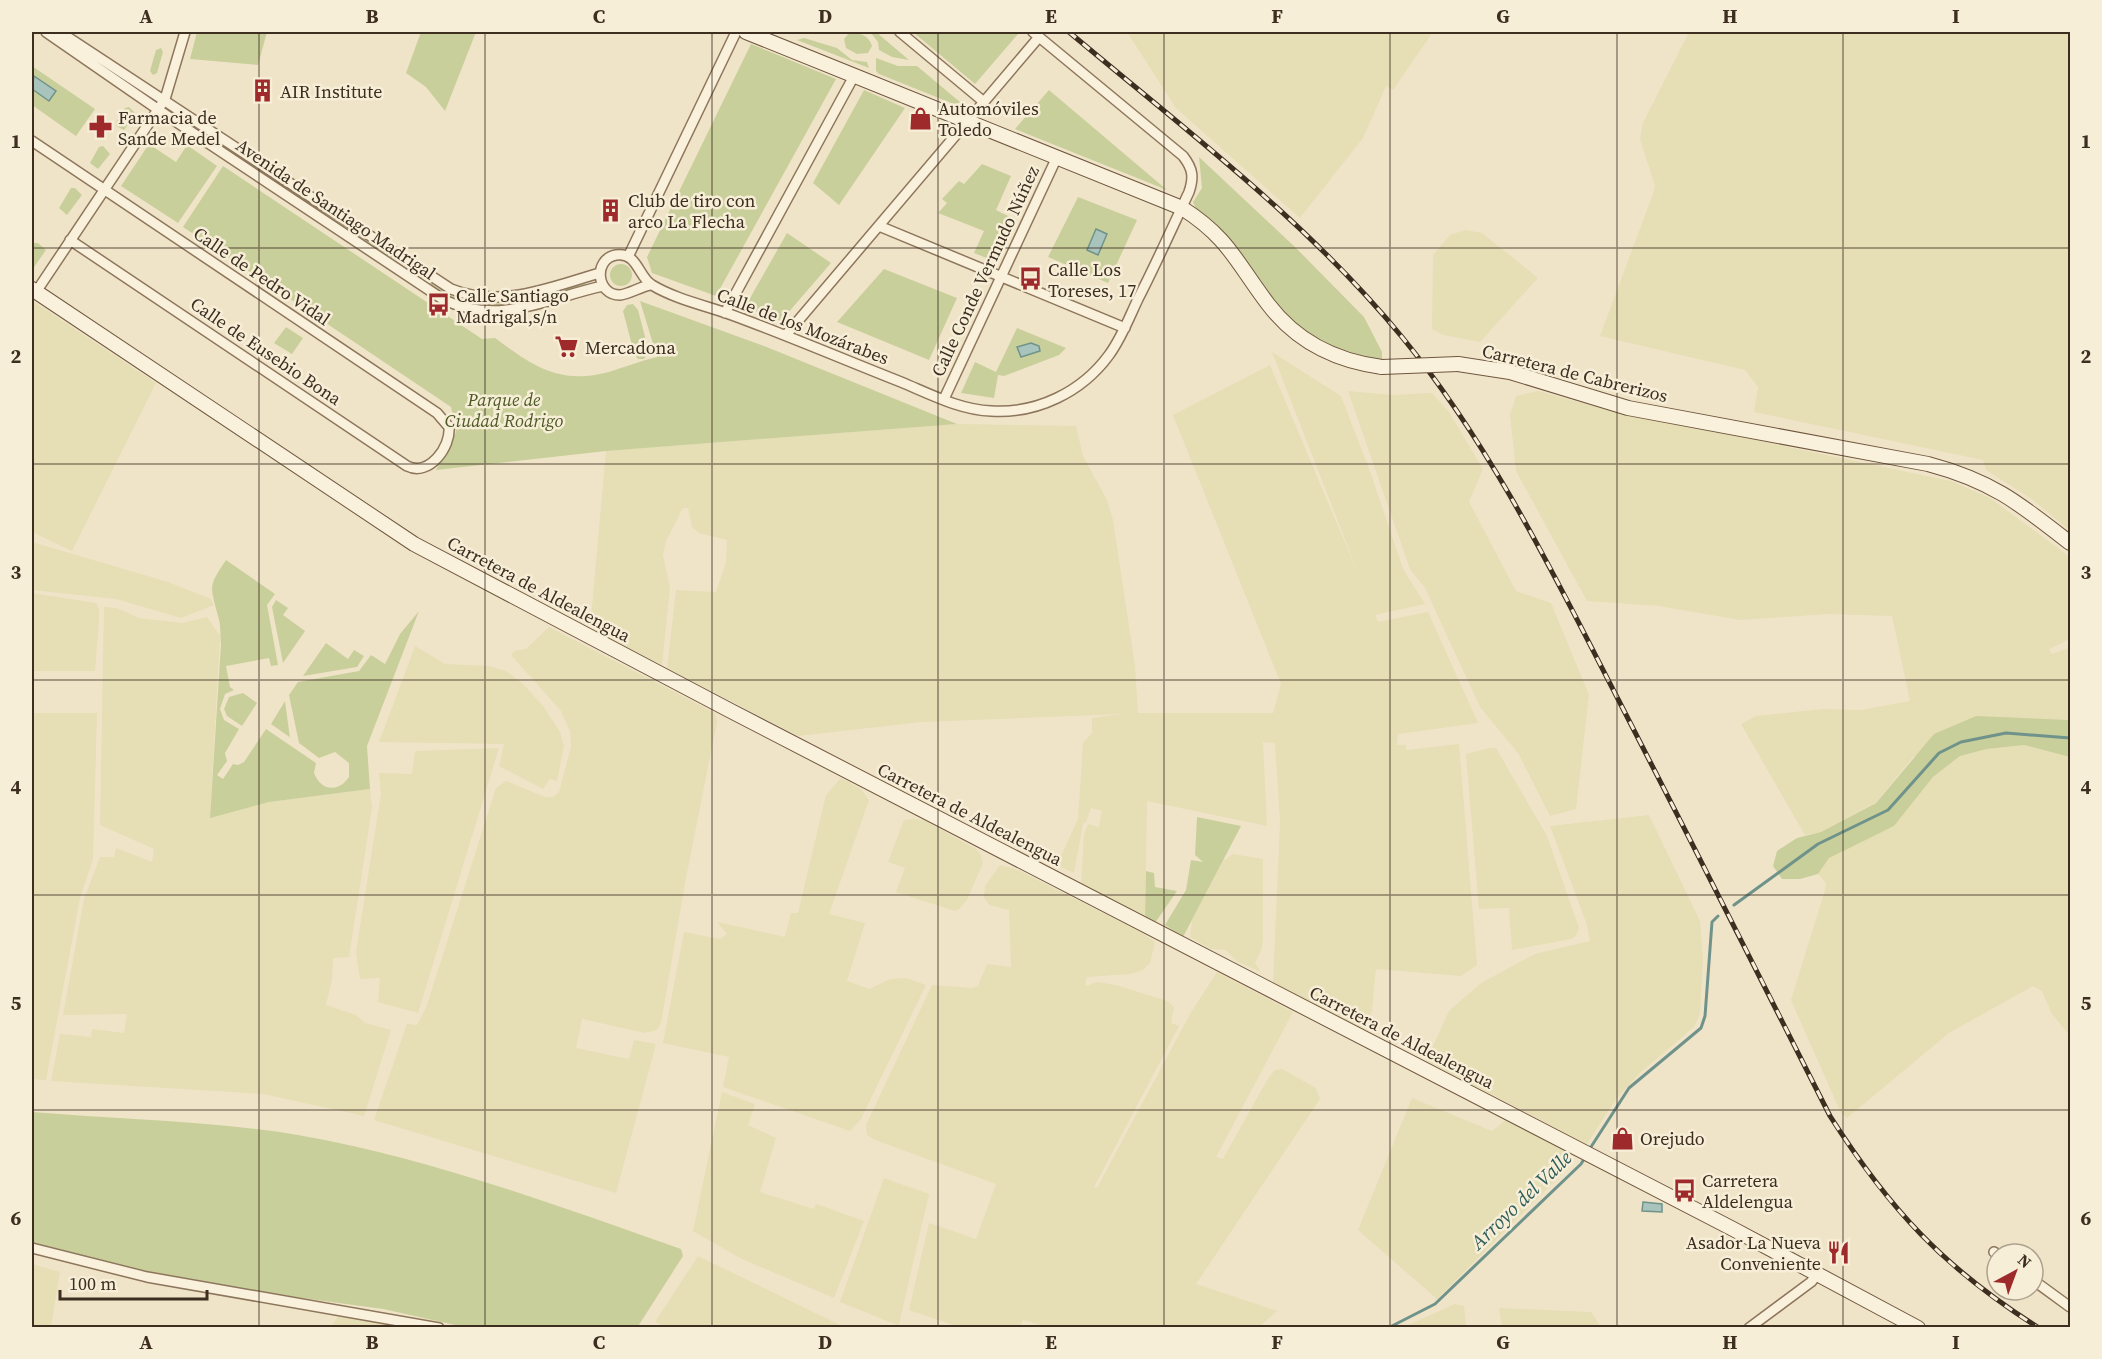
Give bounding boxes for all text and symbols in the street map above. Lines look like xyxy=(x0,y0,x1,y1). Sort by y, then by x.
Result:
text: A xyxy=(139,2,153,30)
text: B xyxy=(365,2,379,30)
text: C xyxy=(593,2,605,30)
text: D xyxy=(818,2,832,30)
text: E xyxy=(1045,2,1057,30)
text: F xyxy=(1271,2,1283,30)
text: G xyxy=(1496,2,1510,30)
text: H xyxy=(1722,2,1738,30)
text: I xyxy=(1952,2,1960,30)
building icon: AIR Institute xyxy=(249,78,275,104)
place label: AIR Institute xyxy=(280,79,382,104)
place label: Automóviles Toledo xyxy=(938,96,1039,142)
place label: Farmacia de Sande Medel xyxy=(118,105,220,151)
shop icon: Automóviles Toledo xyxy=(907,105,933,131)
pharmacy icon: Farmacia de Sande Medel xyxy=(87,114,113,140)
text: 1 xyxy=(11,127,21,155)
text: 1 xyxy=(2081,127,2091,155)
street label: Avenida de Santiago Madrigal xyxy=(231,133,441,285)
street label: Calle Conde Vermudo Núñez xyxy=(925,162,1045,380)
place label: Club de tiro con arco La Flecha xyxy=(628,188,756,234)
building icon: Club de tiro con arco La Flecha xyxy=(597,197,623,223)
street label: Calle de Pedro Vidal xyxy=(189,221,335,331)
place label: Calle Los Toreses, 17 xyxy=(1048,257,1136,303)
bus stop icon: Calle Los Toreses, 17 xyxy=(1017,266,1043,292)
street label: Calle de los Mozárabes xyxy=(713,282,893,370)
place label: Calle Santiago Madrigal,s/n xyxy=(456,283,569,329)
street label: Calle de Eusebio Bona xyxy=(186,291,347,411)
bus stop icon: Calle Santiago Madrigal,s/n xyxy=(425,292,451,318)
supermarket icon: Mercadona xyxy=(554,334,580,360)
place label: Mercadona xyxy=(585,335,676,360)
street label: Carretera de Cabrerizos xyxy=(1480,338,1671,408)
text: 2 xyxy=(11,342,22,370)
text: 2 xyxy=(2081,342,2092,370)
park label: Parque de Ciudad Rodrigo xyxy=(445,387,563,433)
street label: Carretera de Aldealengua xyxy=(443,530,636,648)
text: 3 xyxy=(11,558,22,586)
text: 3 xyxy=(2081,558,2092,586)
street label: Carretera de Aldealengua xyxy=(873,757,1067,872)
text: 4 xyxy=(11,773,22,801)
text: 4 xyxy=(2081,773,2092,801)
street label: Carretera de Aldealengua xyxy=(1305,980,1499,1095)
text: 5 xyxy=(11,989,22,1017)
text: 5 xyxy=(2081,989,2092,1017)
shop icon: Orejudo xyxy=(1609,1125,1635,1151)
place label: Orejudo xyxy=(1640,1126,1705,1151)
water label: Arroyo del Valle xyxy=(1463,1144,1578,1256)
place label: Carretera Aldelengua xyxy=(1702,1168,1794,1214)
bus stop icon: Carretera Aldelengua xyxy=(1671,1177,1697,1203)
text: 6 xyxy=(11,1204,22,1232)
text: 6 xyxy=(2081,1204,2092,1232)
place label: Asador La Nueva Conveniente xyxy=(1686,1230,1822,1276)
restaurant icon: Asador La Nueva Conveniente xyxy=(1826,1239,1852,1265)
north arrow xyxy=(1985,1242,2045,1302)
text: N xyxy=(2013,1249,2037,1273)
scale bar xyxy=(60,1263,207,1301)
text: 100 m xyxy=(69,1271,116,1296)
text: A xyxy=(139,1328,153,1356)
text: B xyxy=(365,1328,379,1356)
text: C xyxy=(593,1328,605,1356)
text: D xyxy=(818,1328,832,1356)
text: E xyxy=(1045,1328,1057,1356)
text: F xyxy=(1271,1328,1283,1356)
text: G xyxy=(1496,1328,1510,1356)
text: H xyxy=(1722,1328,1738,1356)
text: I xyxy=(1952,1328,1960,1356)

